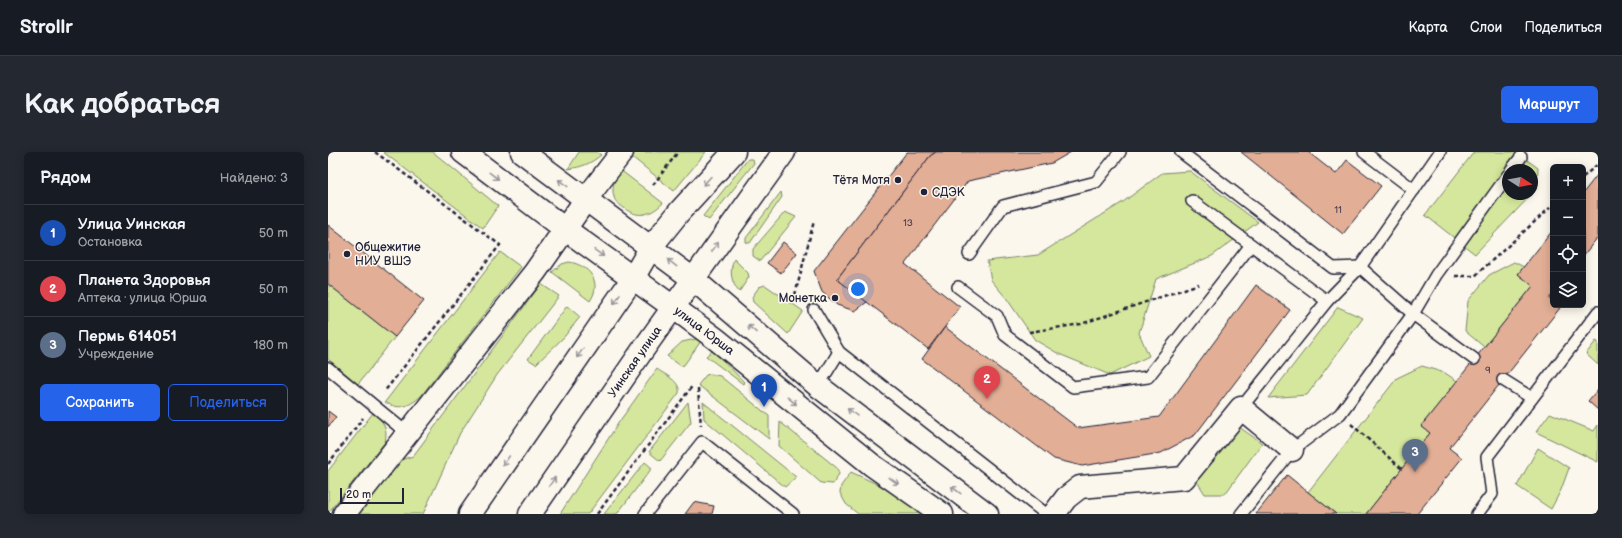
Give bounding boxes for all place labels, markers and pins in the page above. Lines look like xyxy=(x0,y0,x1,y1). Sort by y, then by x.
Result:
place label: Тётя Мотя xyxy=(833,173,890,188)
marker: Тётя Мотя xyxy=(893,175,903,185)
place label: СДЭК xyxy=(932,185,965,200)
marker: СДЭК xyxy=(919,187,929,197)
place label: Общежитие НИУ ВШЭ xyxy=(355,240,421,269)
marker: Общежитие НИУ ВШЭ xyxy=(342,249,352,259)
place label: Монетка xyxy=(778,291,827,306)
marker: Монетка xyxy=(830,293,840,303)
pin: 2 xyxy=(974,366,1000,399)
pin: 1 xyxy=(751,374,777,407)
pin: 3 xyxy=(1402,439,1428,472)

